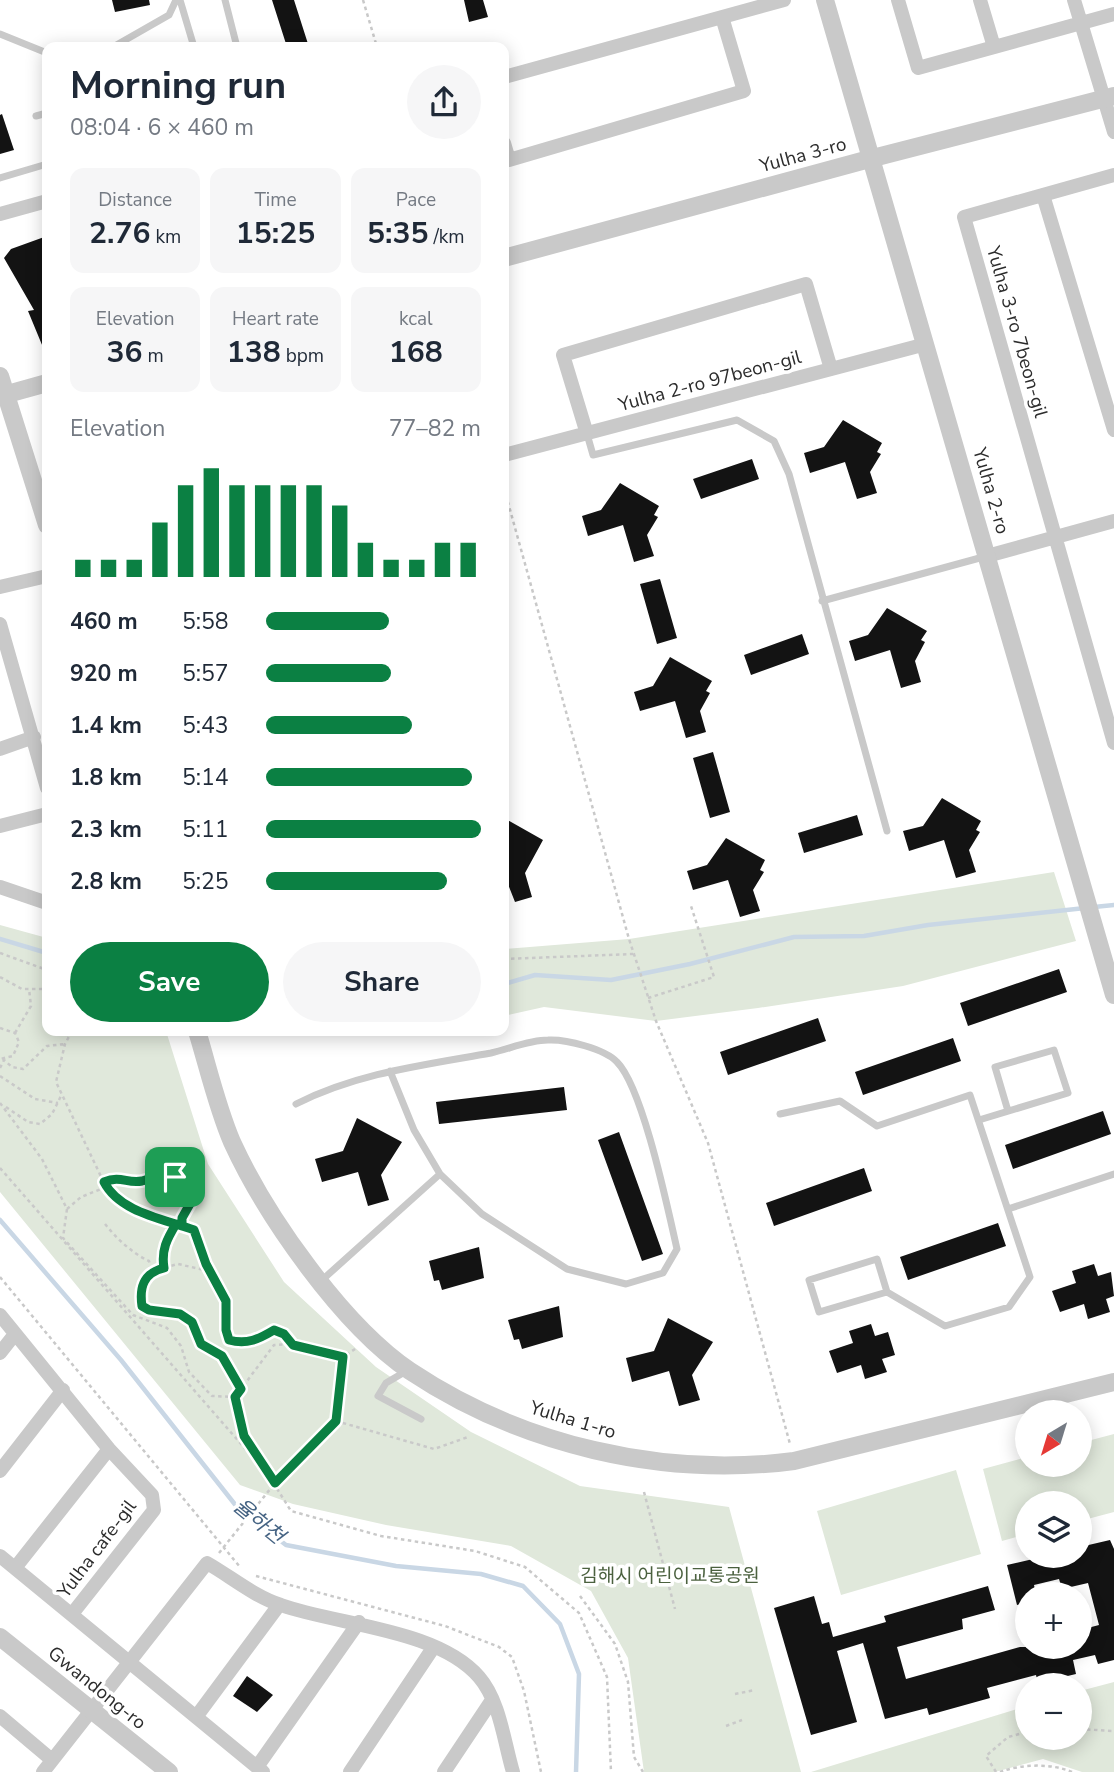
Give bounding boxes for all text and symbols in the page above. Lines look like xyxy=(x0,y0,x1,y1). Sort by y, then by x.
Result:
text: Morning run xyxy=(70,60,286,111)
button: share xyxy=(407,65,481,139)
text: 08:04 · 6 × 460 m xyxy=(70,112,254,143)
street label: Yulha 3-ro xyxy=(756,131,849,179)
text: Distance xyxy=(98,187,172,213)
text: Time xyxy=(254,187,297,213)
text: Pace xyxy=(396,187,436,213)
text: 2.76 xyxy=(89,213,151,254)
text: 15:25 xyxy=(236,213,315,254)
text: 5:35 xyxy=(367,213,429,254)
text: km xyxy=(151,224,181,250)
text: /km xyxy=(429,224,465,250)
street label: Yulha 3-ro 7beon-gil xyxy=(980,242,1054,421)
text: Elevation xyxy=(96,306,175,332)
text: Heart rate xyxy=(232,306,319,332)
text: kcal xyxy=(399,306,433,332)
text: 36 xyxy=(107,332,143,373)
text: 138 xyxy=(227,332,281,373)
text: 168 xyxy=(389,332,443,373)
text: m xyxy=(143,343,164,369)
text: bpm xyxy=(281,343,324,369)
street label: Yulha 2-ro 97beon-gil xyxy=(615,344,805,418)
text: Elevation xyxy=(70,413,165,444)
text: 77–82 m xyxy=(389,413,481,444)
street label: Yulha 2-ro xyxy=(966,444,1016,537)
text: 460 m xyxy=(70,606,138,637)
text: 5:58 xyxy=(182,606,229,637)
text: 920 m xyxy=(70,658,138,689)
text: 5:57 xyxy=(182,658,229,689)
text: 1.4 km xyxy=(70,710,142,741)
text: 5:43 xyxy=(182,710,229,741)
text: 1.8 km xyxy=(70,762,142,793)
text: 5:14 xyxy=(182,762,229,793)
text: 2.3 km xyxy=(70,814,142,845)
text: 5:11 xyxy=(182,814,229,845)
text: 2.8 km xyxy=(70,866,142,897)
text: 5:25 xyxy=(182,866,229,897)
button: Save xyxy=(70,942,269,1022)
button: Share xyxy=(283,942,481,1022)
pin xyxy=(145,1147,205,1207)
icon: arrive xyxy=(156,1158,194,1196)
street label: Yulha 1-ro xyxy=(526,1394,619,1445)
north arrow xyxy=(1015,1400,1092,1477)
map controls xyxy=(1015,1400,1092,1750)
button: layers xyxy=(1015,1491,1092,1568)
water label: 율하천 xyxy=(228,1492,292,1552)
street label: Yulha cafe-gil xyxy=(51,1494,143,1604)
park label: 김해시 어린이교통공원 xyxy=(580,1563,760,1589)
button: + xyxy=(1015,1582,1092,1659)
street label: Gwandong-ro xyxy=(42,1640,152,1736)
button: − xyxy=(1015,1673,1092,1750)

